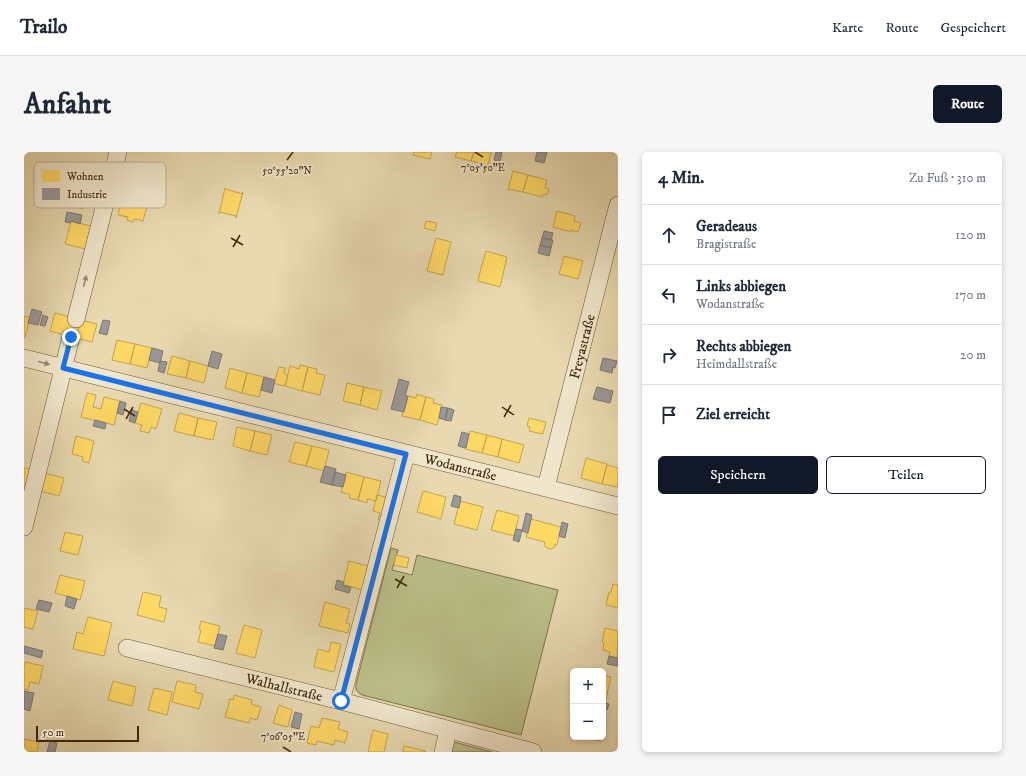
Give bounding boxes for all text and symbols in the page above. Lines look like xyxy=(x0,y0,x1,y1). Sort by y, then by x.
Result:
text: Trailo xyxy=(20,16,67,39)
text: Karte xyxy=(832,19,863,37)
text: Route xyxy=(885,19,918,37)
text: Gespeichert xyxy=(940,19,1006,37)
button: Route xyxy=(933,85,1002,123)
text: Anfahrt xyxy=(24,87,111,122)
legend xyxy=(34,162,166,208)
text: 7°05'50"E xyxy=(461,162,505,174)
text: 50°55'20"N xyxy=(262,165,312,177)
text: 4 Min. xyxy=(658,167,704,189)
text: Wohnen xyxy=(66,170,104,184)
text: Zu Fuß · 310 m xyxy=(909,170,986,186)
text: Industrie xyxy=(67,188,107,202)
text: Geradeaus xyxy=(696,217,757,236)
icon: ahead xyxy=(658,224,680,246)
text: 120 m xyxy=(955,227,986,243)
text: Bragistraße xyxy=(696,236,756,252)
one-way arrow xyxy=(83,275,89,287)
text: Links abbiegen xyxy=(696,277,786,296)
icon: left xyxy=(658,284,680,306)
text: 170 m xyxy=(955,287,986,303)
text: Wodanstraße xyxy=(696,296,765,312)
street label: Freyastraße xyxy=(566,312,600,381)
route end xyxy=(62,328,80,346)
text: Rechts abbiegen xyxy=(696,337,791,356)
icon: right xyxy=(658,344,680,366)
text: 20 m xyxy=(960,347,986,363)
text: Heimdallstraße xyxy=(696,356,777,372)
one-way arrow xyxy=(37,361,50,367)
icon: arrive xyxy=(658,404,680,426)
text: Ziel erreicht xyxy=(696,405,770,424)
street label: Wodanstraße xyxy=(421,450,499,485)
button: Speichern xyxy=(658,456,818,494)
button: Teilen xyxy=(826,456,986,494)
map controls xyxy=(570,668,606,740)
button: + xyxy=(570,668,606,704)
street label: Walhallstraße xyxy=(243,670,324,706)
route start xyxy=(332,692,350,710)
button: − xyxy=(570,704,606,740)
scale bar xyxy=(36,724,139,743)
text: 50 m xyxy=(42,726,64,740)
text: 7°06'05"E xyxy=(261,731,305,743)

